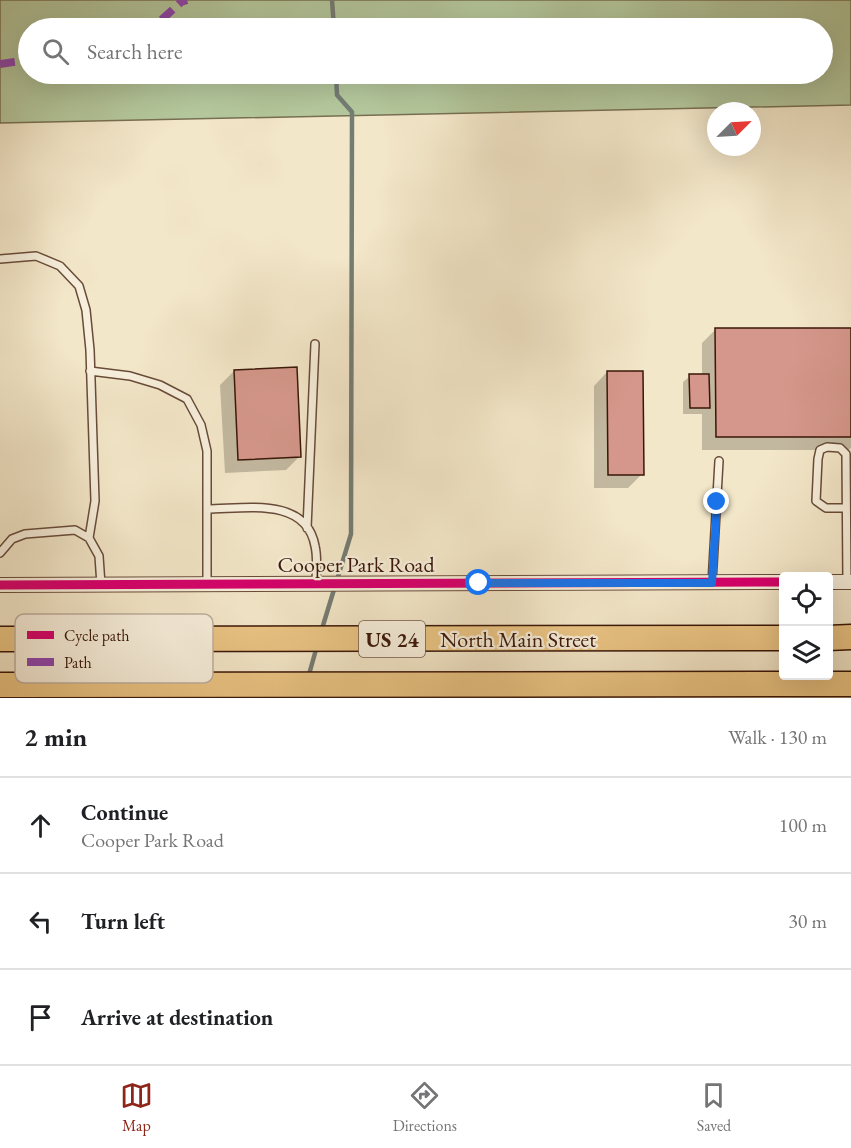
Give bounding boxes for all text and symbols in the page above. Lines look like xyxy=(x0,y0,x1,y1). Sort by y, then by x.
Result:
search box xyxy=(18,18,833,84)
icon: search xyxy=(39,35,72,68)
text: Search here xyxy=(87,37,182,66)
north arrow xyxy=(707,102,761,156)
route end xyxy=(703,488,729,514)
street label: Cooper Park Road xyxy=(277,550,435,579)
route start xyxy=(465,569,491,595)
map controls xyxy=(779,572,833,680)
button: locate xyxy=(779,572,833,626)
legend xyxy=(15,614,213,683)
road number: US 24 xyxy=(359,621,425,657)
text: Cycle path xyxy=(64,625,129,646)
street label: North Main Street xyxy=(440,625,596,654)
button: layers xyxy=(779,626,833,680)
text: Path xyxy=(64,652,92,673)
text: 2 min xyxy=(24,720,87,754)
text: Walk · 130 m xyxy=(728,724,827,750)
text: Continue xyxy=(81,798,168,827)
icon: ahead xyxy=(24,809,57,842)
text: 100 m xyxy=(779,812,827,838)
text: Cooper Park Road xyxy=(81,827,224,853)
icon: left xyxy=(24,905,57,938)
text: Turn left xyxy=(81,907,165,936)
text: 30 m xyxy=(788,908,827,934)
icon: arrive xyxy=(24,1001,57,1034)
text: Arrive at destination xyxy=(81,1003,273,1032)
tab: Map xyxy=(120,1079,153,1136)
tab: Directions xyxy=(393,1079,457,1136)
tab: Saved xyxy=(697,1079,731,1136)

